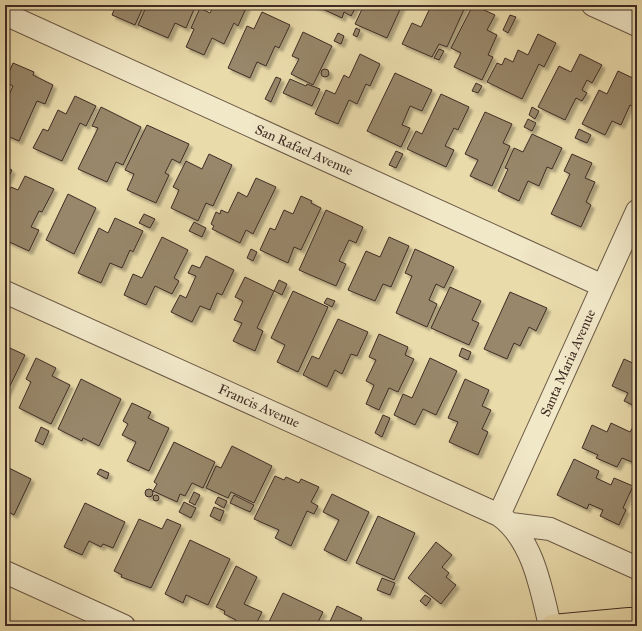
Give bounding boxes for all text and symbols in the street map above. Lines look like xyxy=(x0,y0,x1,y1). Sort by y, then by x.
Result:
street label: San Rafael Avenue xyxy=(252,121,356,179)
street label: Santa Maria Avenue xyxy=(537,307,599,419)
street label: Francis Avenue xyxy=(216,380,303,432)

